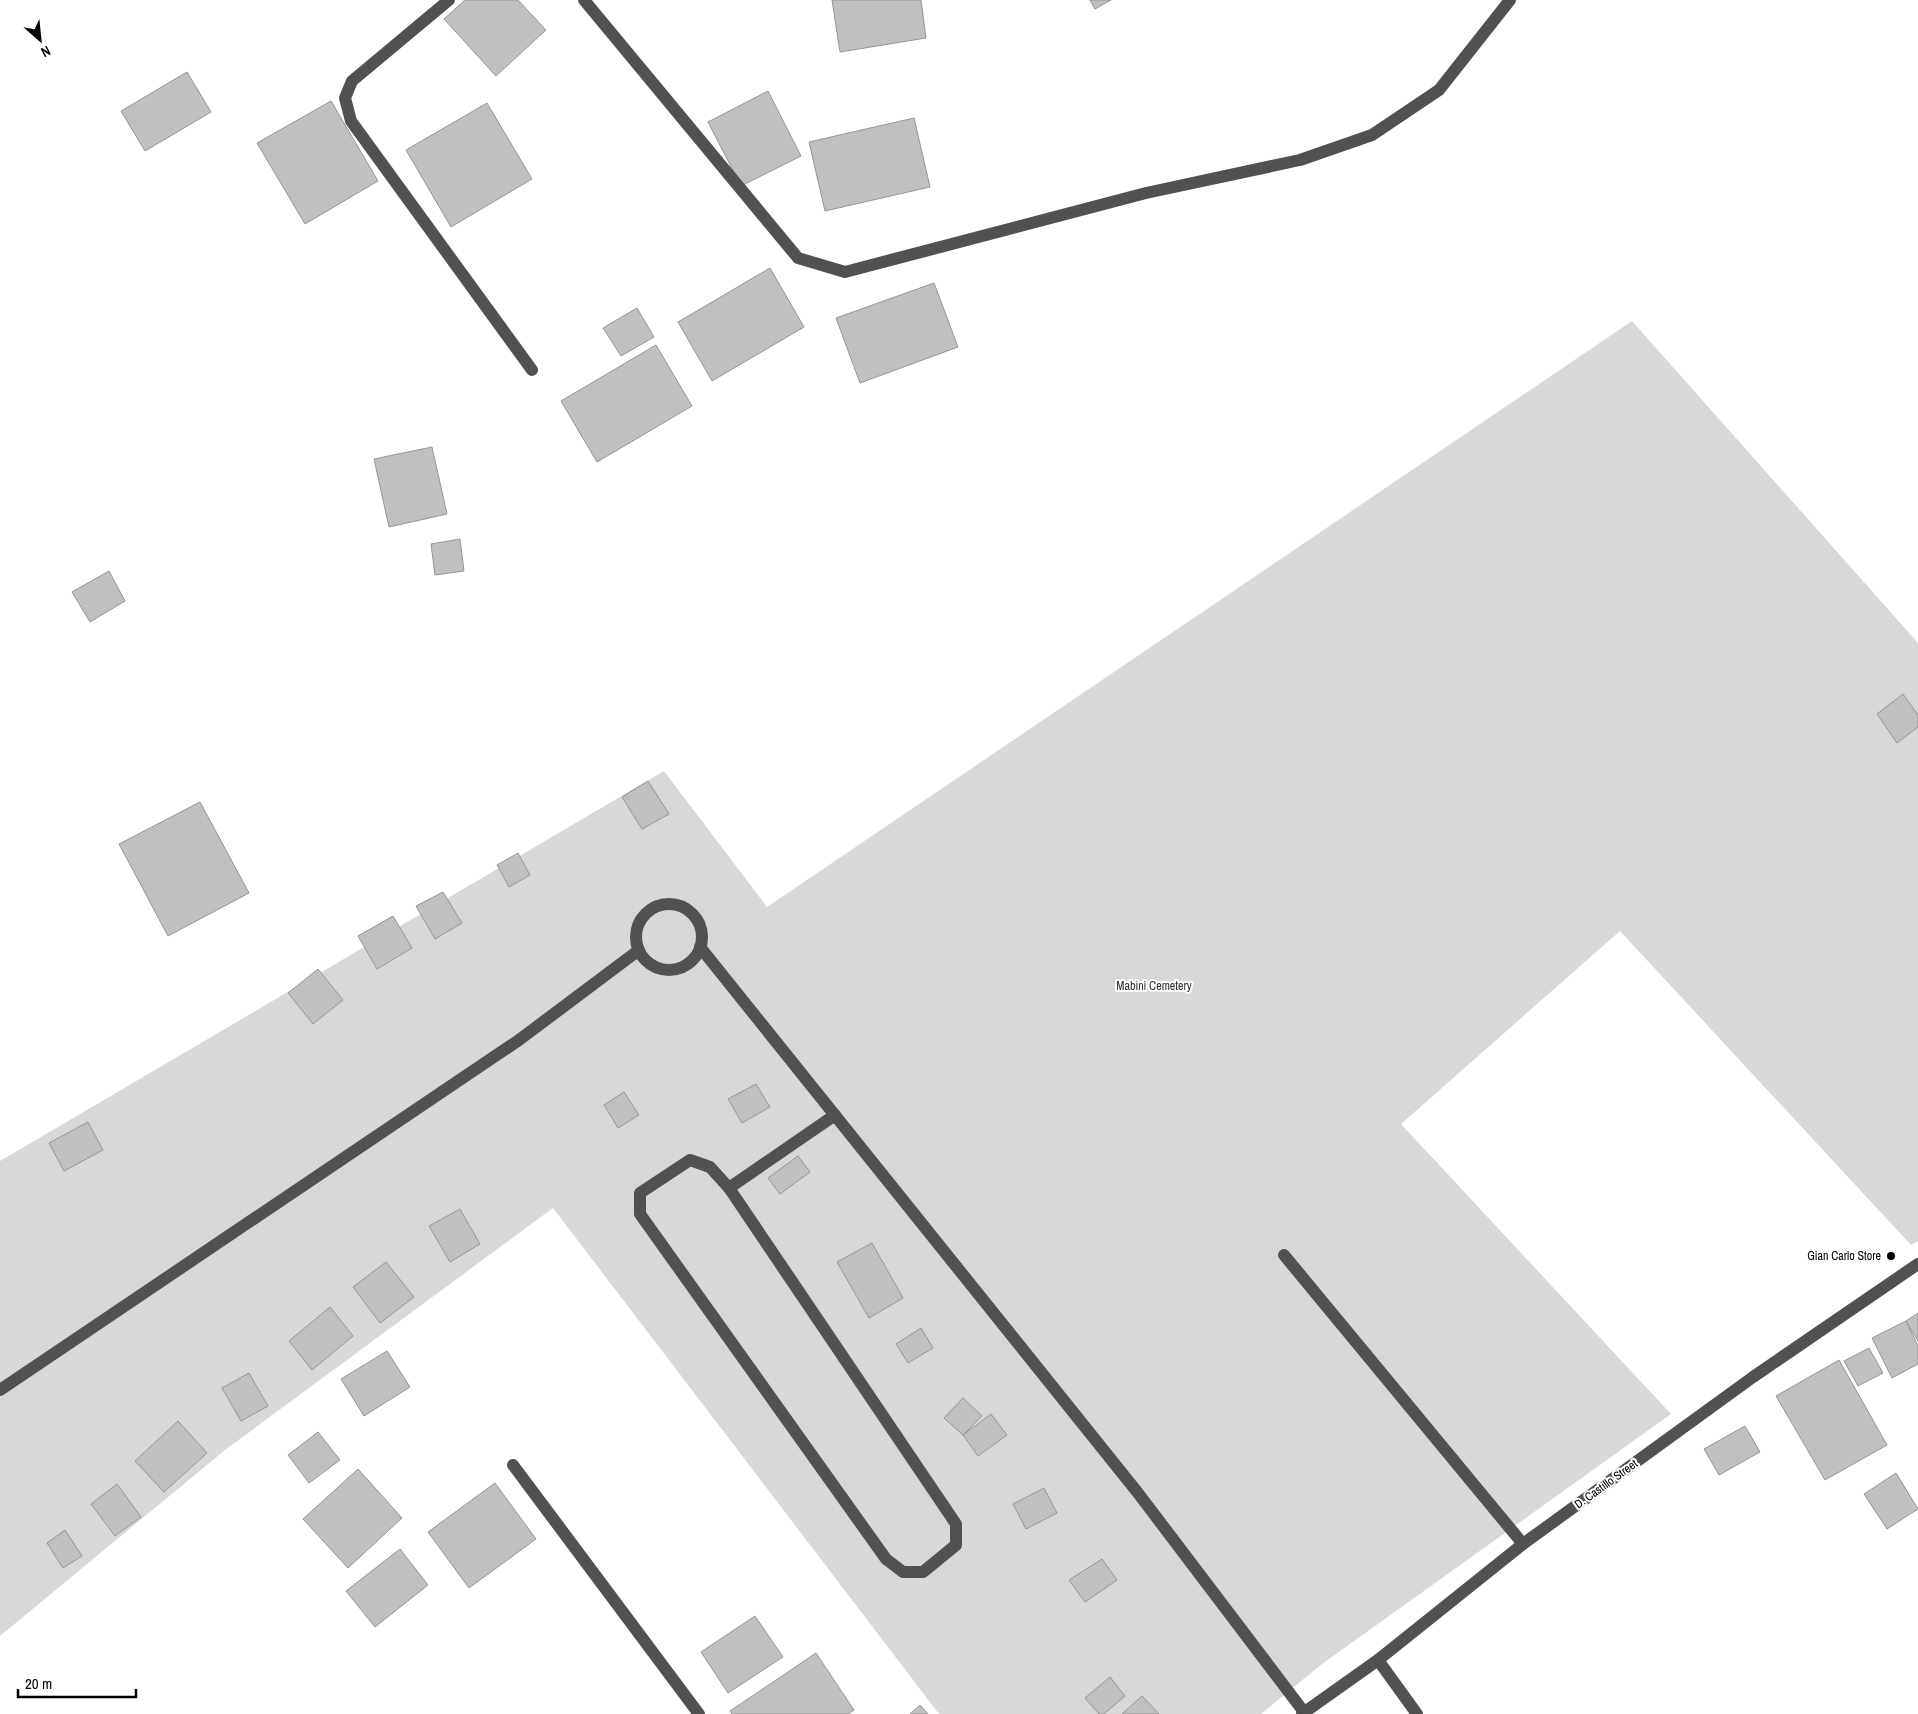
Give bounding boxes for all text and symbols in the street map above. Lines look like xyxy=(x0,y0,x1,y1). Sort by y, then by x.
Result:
north arrow xyxy=(15,15,65,65)
text: N xyxy=(38,42,54,61)
park label: Mabini Cemetery xyxy=(1116,978,1192,994)
place label: Gian Carlo Store xyxy=(1807,1248,1881,1264)
marker: Gian Carlo Store xyxy=(1885,1250,1897,1262)
street label: D. Castillo Street xyxy=(1571,1456,1641,1512)
scale bar xyxy=(18,1666,135,1698)
text: 20 m xyxy=(25,1673,52,1694)

